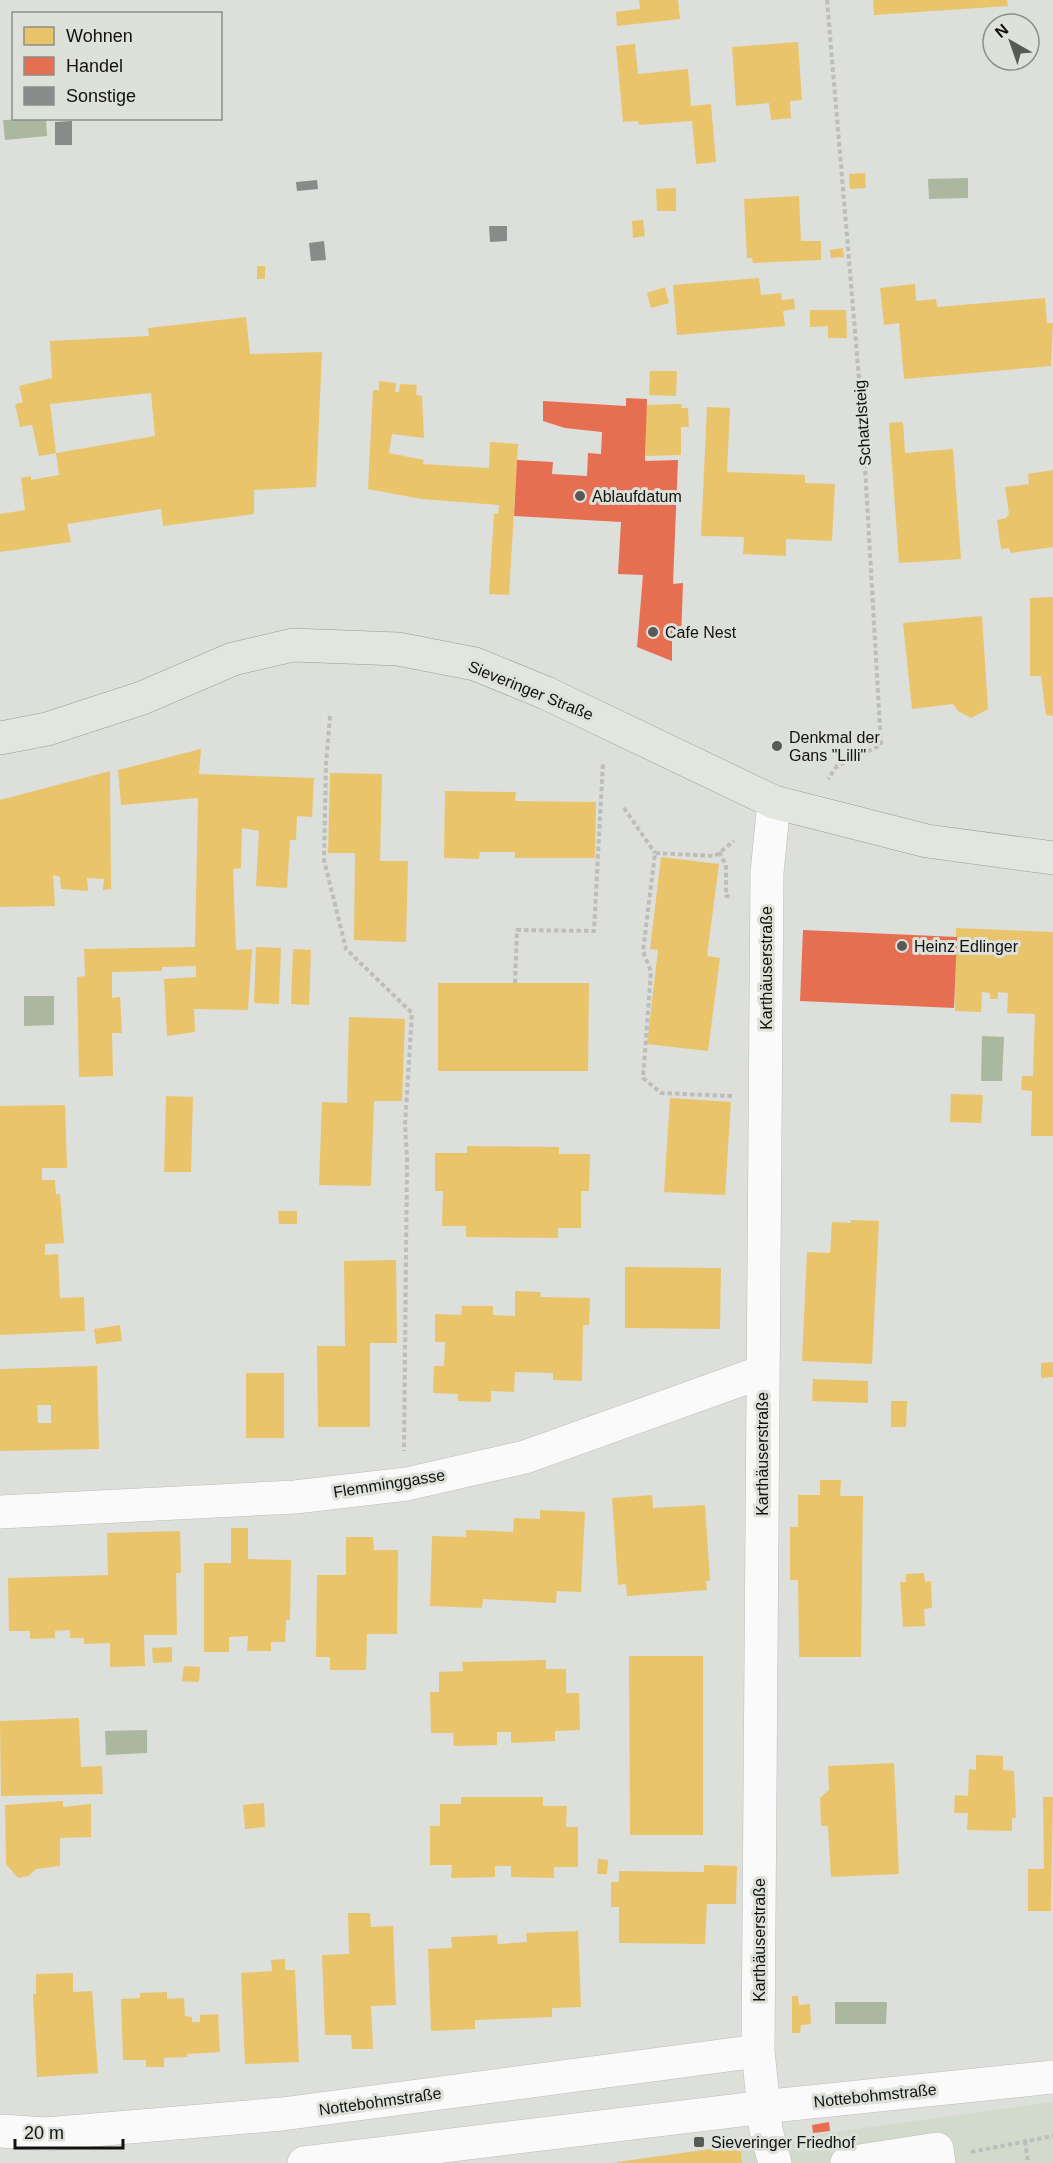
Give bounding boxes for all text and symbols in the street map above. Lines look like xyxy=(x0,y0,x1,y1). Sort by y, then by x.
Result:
legend xyxy=(12,12,222,120)
north arrow xyxy=(981,12,1041,72)
text: N xyxy=(992,21,1012,41)
text: Wohnen xyxy=(66,26,133,46)
text: Handel xyxy=(66,56,123,76)
text: Sonstige xyxy=(66,86,136,106)
street label: Schatzlsteig xyxy=(851,379,874,467)
place label: Ablaufdatum xyxy=(592,488,682,505)
marker: Ablaufdatum xyxy=(573,489,587,503)
place label: Cafe Nest xyxy=(665,624,737,641)
marker: Cafe Nest xyxy=(646,625,660,639)
street label: Sieveringer Straße xyxy=(466,658,596,723)
place label: Denkmal der Gans "Lilli" xyxy=(789,729,880,764)
marker: Denkmal der Gans "Lilli" xyxy=(770,739,784,753)
street label: Karthäuserstraße xyxy=(758,906,775,1030)
place label: Heinz Edlinger xyxy=(914,938,1019,955)
marker: Heinz Edlinger xyxy=(895,939,909,953)
street label: Karthäuserstraße xyxy=(754,1392,771,1516)
street label: Flemminggasse xyxy=(332,1466,446,1501)
street label: Karthäuserstraße xyxy=(751,1878,768,2002)
street label: Nottebohmstraße xyxy=(813,2081,938,2110)
street label: Nottebohmstraße xyxy=(318,2084,443,2119)
scale bar xyxy=(15,2112,123,2150)
text: 20 m xyxy=(24,2123,64,2143)
place label: Sieveringer Friedhof xyxy=(711,2134,856,2151)
marker: Sieveringer Friedhof xyxy=(692,2135,706,2149)

